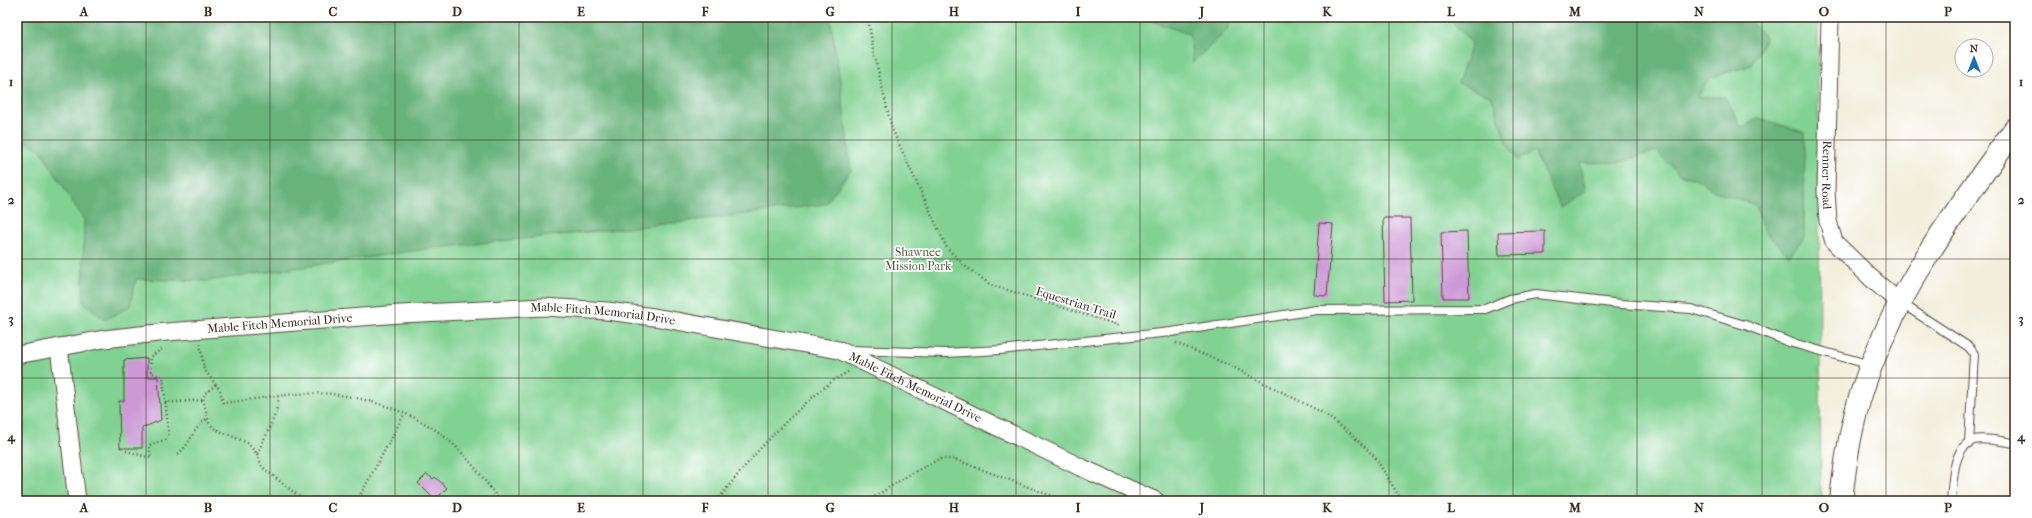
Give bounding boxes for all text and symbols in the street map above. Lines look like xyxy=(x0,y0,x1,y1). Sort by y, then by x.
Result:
text: A xyxy=(79,4,89,19)
text: B xyxy=(204,4,213,19)
text: C xyxy=(329,4,338,19)
text: D xyxy=(452,4,462,19)
text: E xyxy=(577,4,585,19)
text: F xyxy=(701,4,709,19)
text: G xyxy=(825,4,835,19)
text: H xyxy=(949,4,960,19)
text: I xyxy=(1075,4,1081,19)
text: J xyxy=(1198,4,1205,20)
text: K xyxy=(1322,4,1333,19)
text: L xyxy=(1447,4,1456,19)
text: M xyxy=(1568,4,1581,19)
text: N xyxy=(1694,4,1704,19)
text: O xyxy=(1819,4,1829,19)
text: P xyxy=(1944,4,1952,19)
north arrow xyxy=(1954,38,1994,78)
text: N xyxy=(1970,42,1979,55)
text: 1 xyxy=(9,74,14,89)
text: 1 xyxy=(2019,74,2024,89)
street label: Renner Road xyxy=(1819,140,1834,210)
text: 2 xyxy=(8,192,15,207)
text: 2 xyxy=(2018,192,2025,207)
park label: Shawnee Mission Park xyxy=(885,245,952,273)
street label: Equestrian Trail xyxy=(1034,284,1119,322)
street label: Mable Fitch Memorial Drive xyxy=(530,300,676,328)
text: 3 xyxy=(8,311,14,327)
street label: Mable Fitch Memorial Drive xyxy=(207,311,353,336)
text: 3 xyxy=(2018,311,2024,327)
street label: Mable Fitch Memorial Drive xyxy=(847,349,984,425)
text: 4 xyxy=(6,429,16,445)
text: 4 xyxy=(2016,429,2026,445)
text: A xyxy=(79,500,89,515)
text: B xyxy=(204,500,213,515)
text: C xyxy=(329,500,338,515)
text: D xyxy=(452,500,462,515)
text: E xyxy=(577,500,585,515)
text: F xyxy=(701,500,709,515)
text: G xyxy=(825,500,835,515)
text: H xyxy=(949,500,960,515)
text: I xyxy=(1075,500,1081,515)
text: J xyxy=(1198,500,1205,516)
text: K xyxy=(1322,500,1333,515)
text: L xyxy=(1447,500,1456,515)
text: M xyxy=(1568,500,1581,515)
text: N xyxy=(1694,500,1704,515)
text: O xyxy=(1819,500,1829,515)
text: P xyxy=(1944,500,1952,515)

